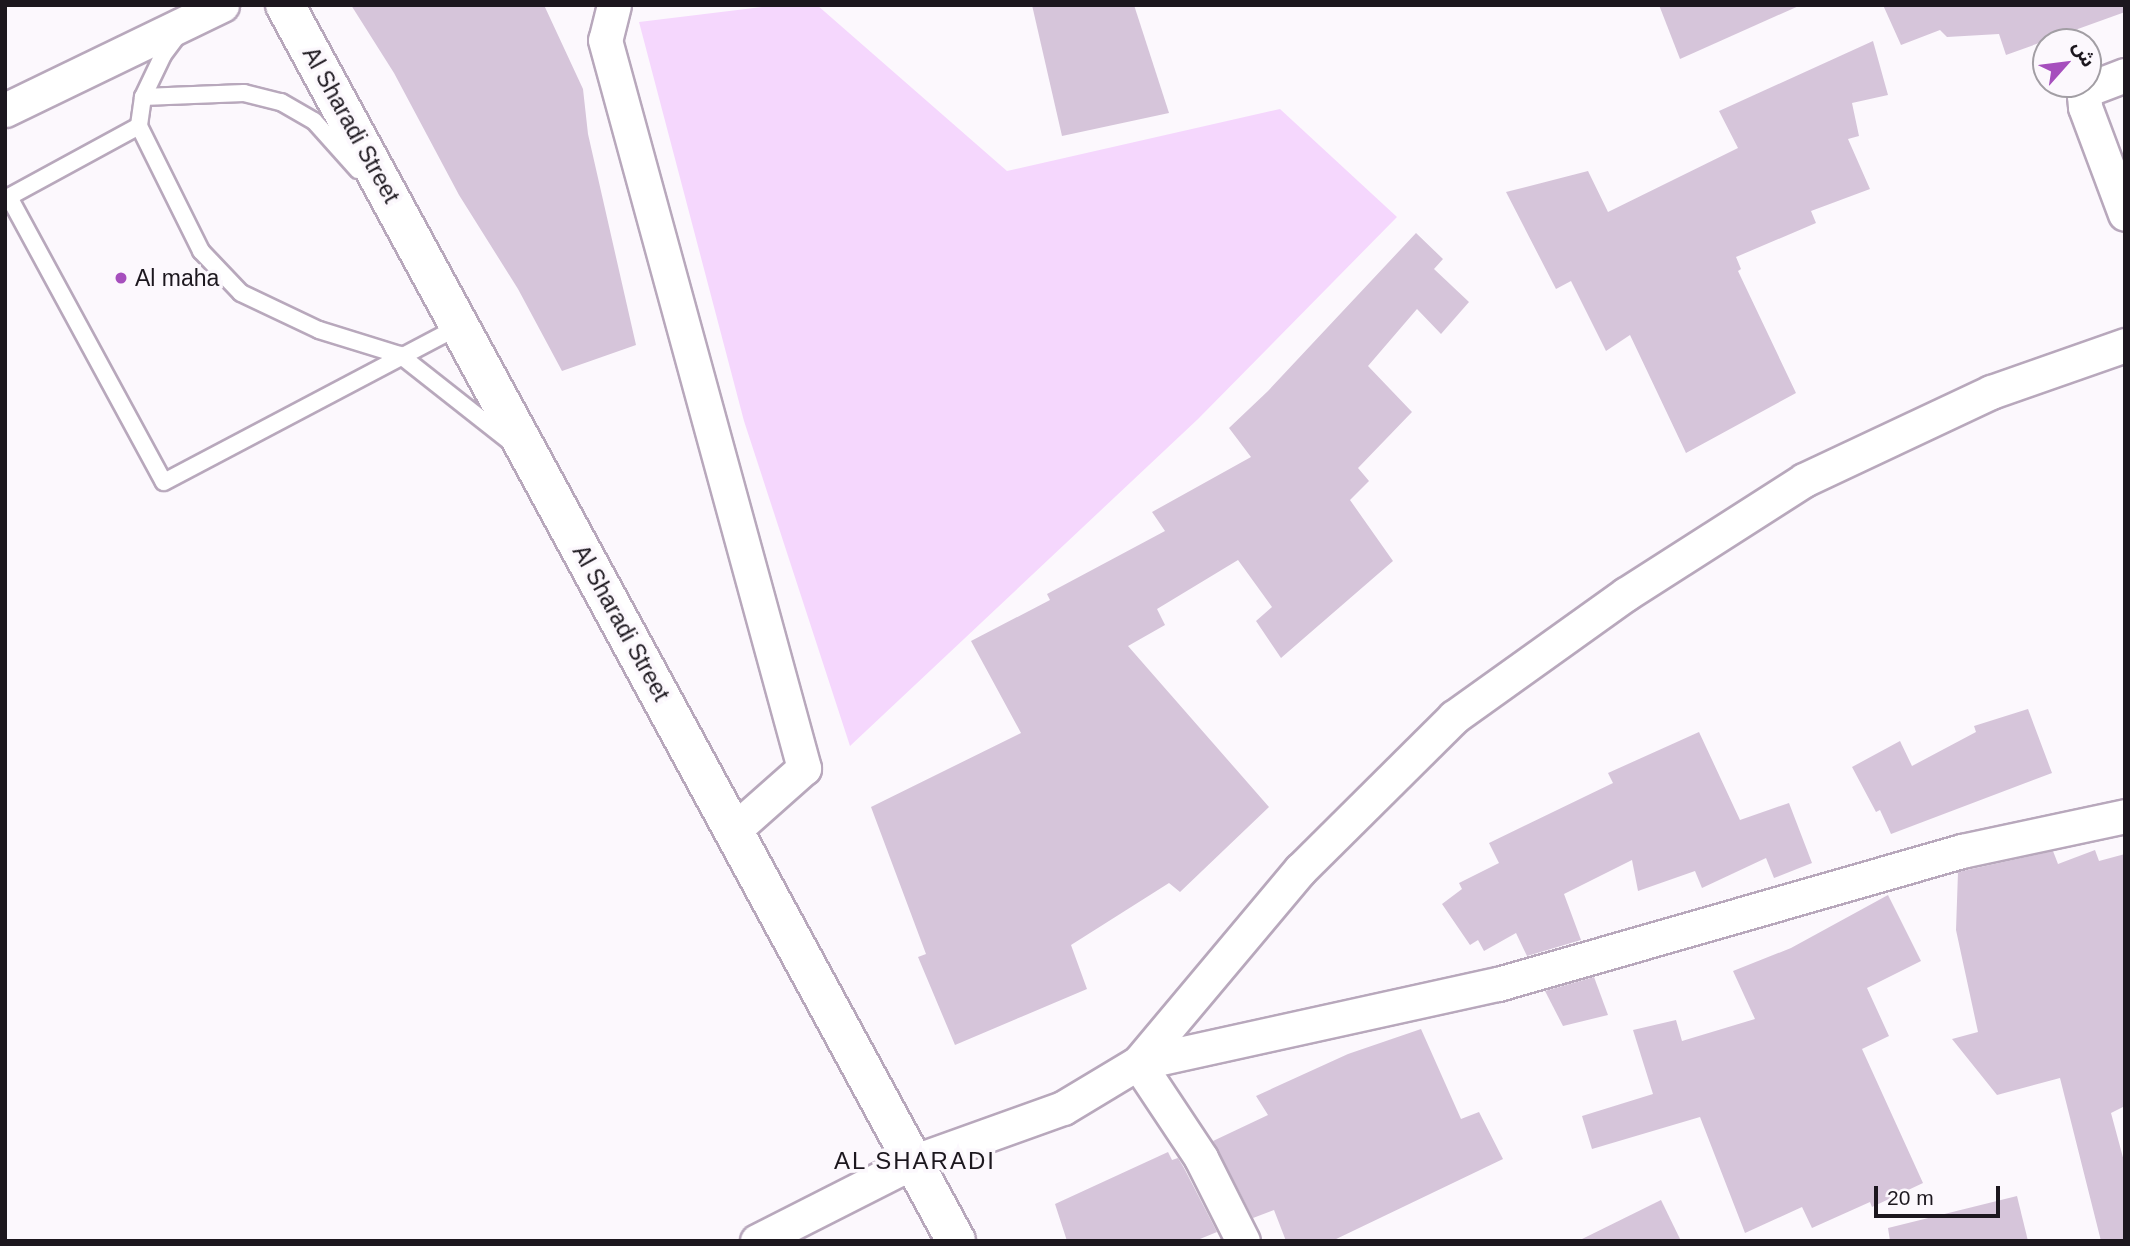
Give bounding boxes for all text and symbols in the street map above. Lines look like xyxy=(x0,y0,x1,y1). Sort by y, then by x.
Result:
north arrow xyxy=(2032,28,2102,98)
text: ش xyxy=(2069,37,2100,70)
street label: Al Sharadi Street xyxy=(297,42,405,208)
place label: Al maha xyxy=(135,264,219,292)
marker: Al maha xyxy=(113,270,129,286)
street label: Al Sharadi Street xyxy=(567,540,675,706)
district label: AL SHARADI xyxy=(835,1147,995,1175)
scale bar xyxy=(1878,1172,2004,1216)
text: 20 m xyxy=(1887,1186,1934,1209)

